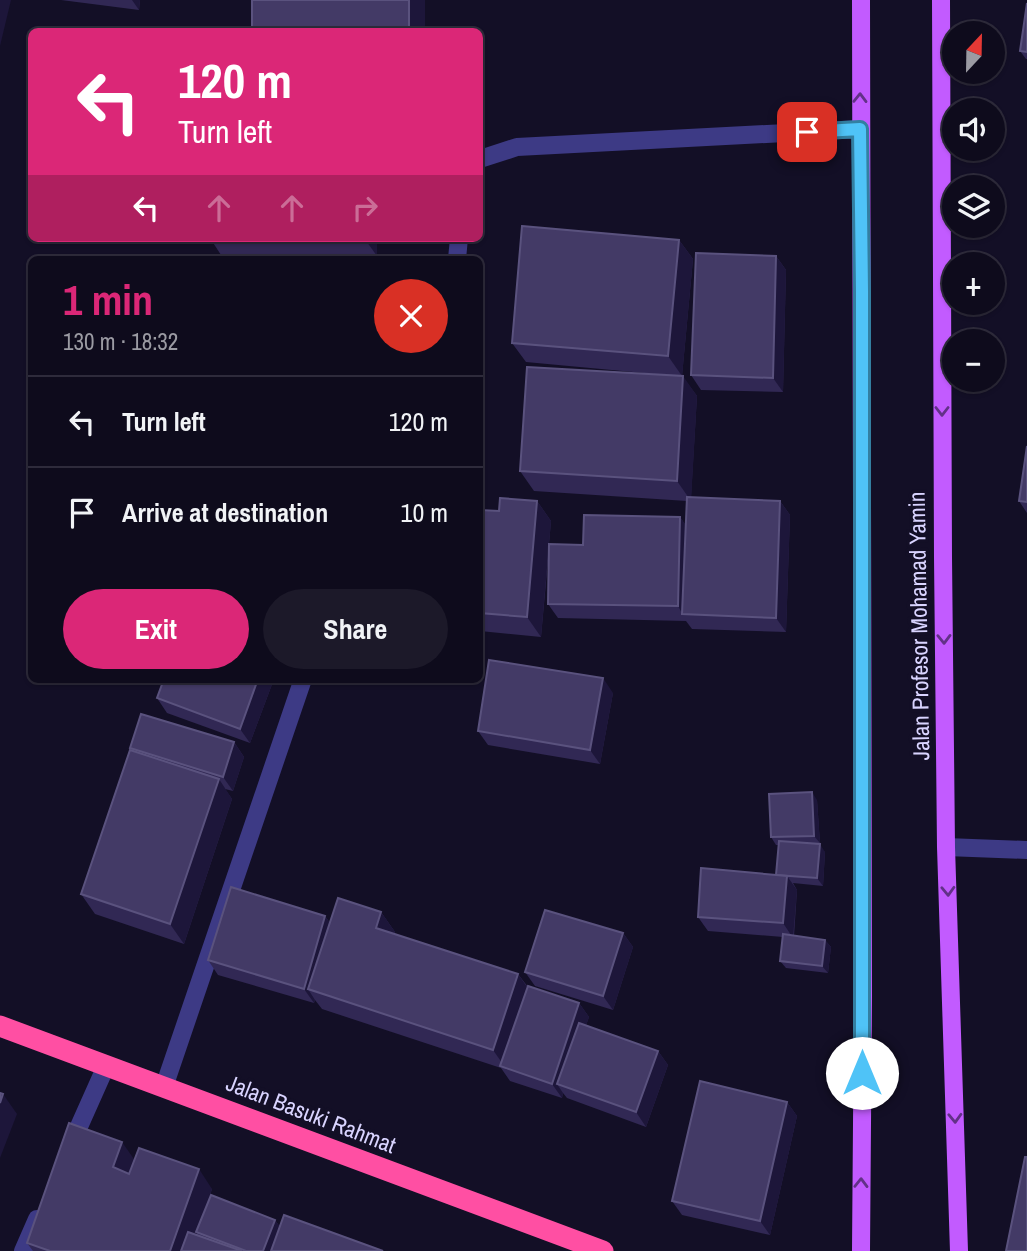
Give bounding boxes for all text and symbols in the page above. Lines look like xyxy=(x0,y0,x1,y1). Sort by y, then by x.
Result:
north arrow xyxy=(942,21,1004,84)
map controls xyxy=(942,21,1005,392)
text: 120 m xyxy=(178,47,292,113)
icon: left xyxy=(63,56,154,147)
one-way arrow xyxy=(852,92,868,103)
button: sound xyxy=(942,98,1005,161)
pin xyxy=(777,102,837,162)
text: Turn left xyxy=(178,110,272,153)
icon: arrive xyxy=(788,113,826,151)
button: layers xyxy=(942,175,1005,238)
icon: left xyxy=(127,189,165,227)
icon: ahead xyxy=(200,189,238,227)
icon: ahead xyxy=(273,189,311,227)
icon: right xyxy=(346,189,384,227)
button: + xyxy=(942,252,1005,315)
text: 1 min xyxy=(63,272,153,328)
button: close xyxy=(374,279,448,353)
text: 130 m · 18:32 xyxy=(63,326,178,357)
button: − xyxy=(942,329,1005,392)
icon: left xyxy=(63,403,101,441)
text: Turn left xyxy=(122,404,206,439)
text: 120 m xyxy=(389,404,448,439)
one-way arrow xyxy=(934,406,950,417)
street label: Jalan Profesor Mohamad Yamin xyxy=(901,491,936,761)
icon: arrive xyxy=(63,494,101,532)
text: Arrive at destination xyxy=(122,495,328,530)
text: 10 m xyxy=(401,495,448,530)
button: Exit xyxy=(63,589,249,669)
button: Share xyxy=(263,589,448,669)
one-way arrow xyxy=(936,633,951,644)
one-way arrow xyxy=(940,885,955,896)
position arrow xyxy=(825,1036,899,1110)
street label: Jalan Basuki Rahmat xyxy=(222,1067,400,1160)
one-way arrow xyxy=(947,1113,962,1124)
one-way arrow xyxy=(854,1177,869,1188)

